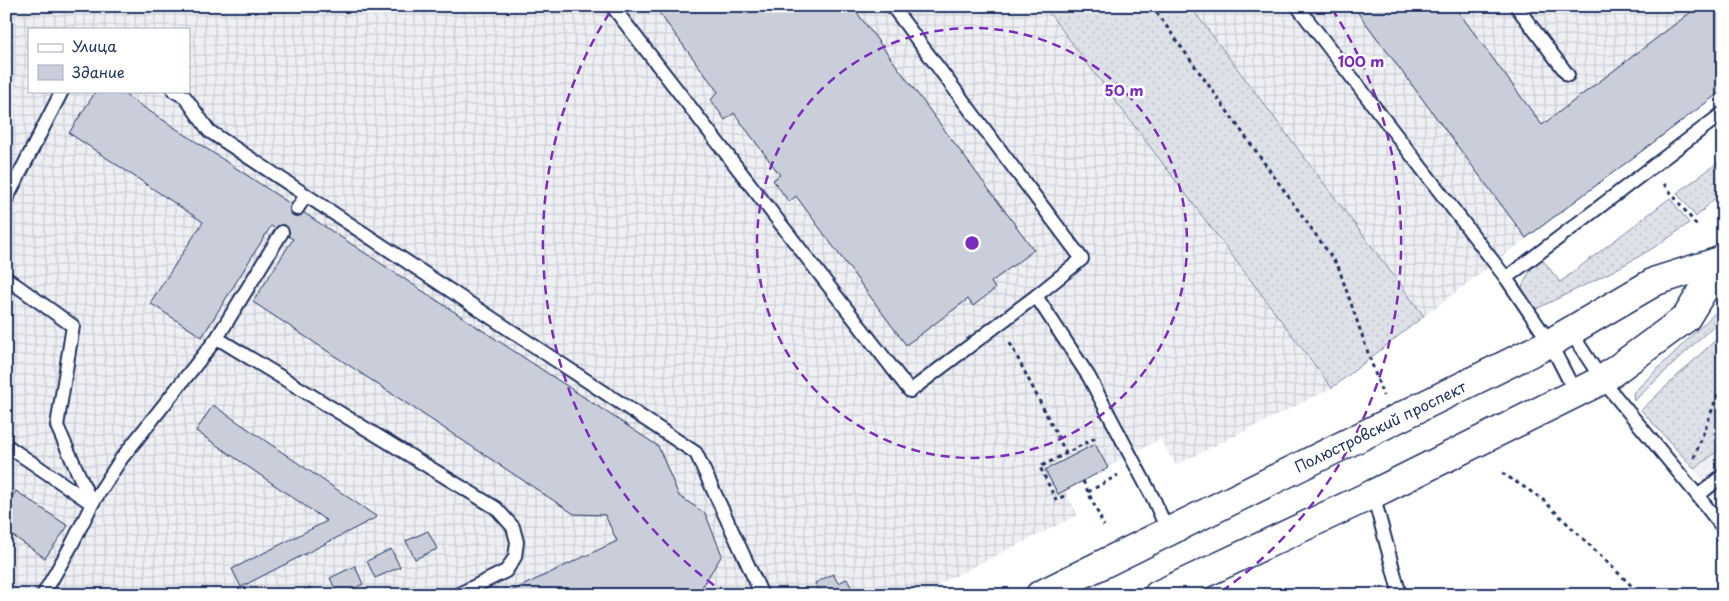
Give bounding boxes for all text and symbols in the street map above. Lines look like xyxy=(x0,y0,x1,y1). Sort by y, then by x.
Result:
legend xyxy=(28,28,190,92)
text: Улица xyxy=(72,34,117,57)
text: 100 m xyxy=(1338,49,1384,72)
text: Здание xyxy=(72,60,125,83)
text: 50 m xyxy=(1105,78,1143,101)
centre of rings xyxy=(963,234,981,252)
street label: Полюстровский проспект xyxy=(1290,374,1470,478)

